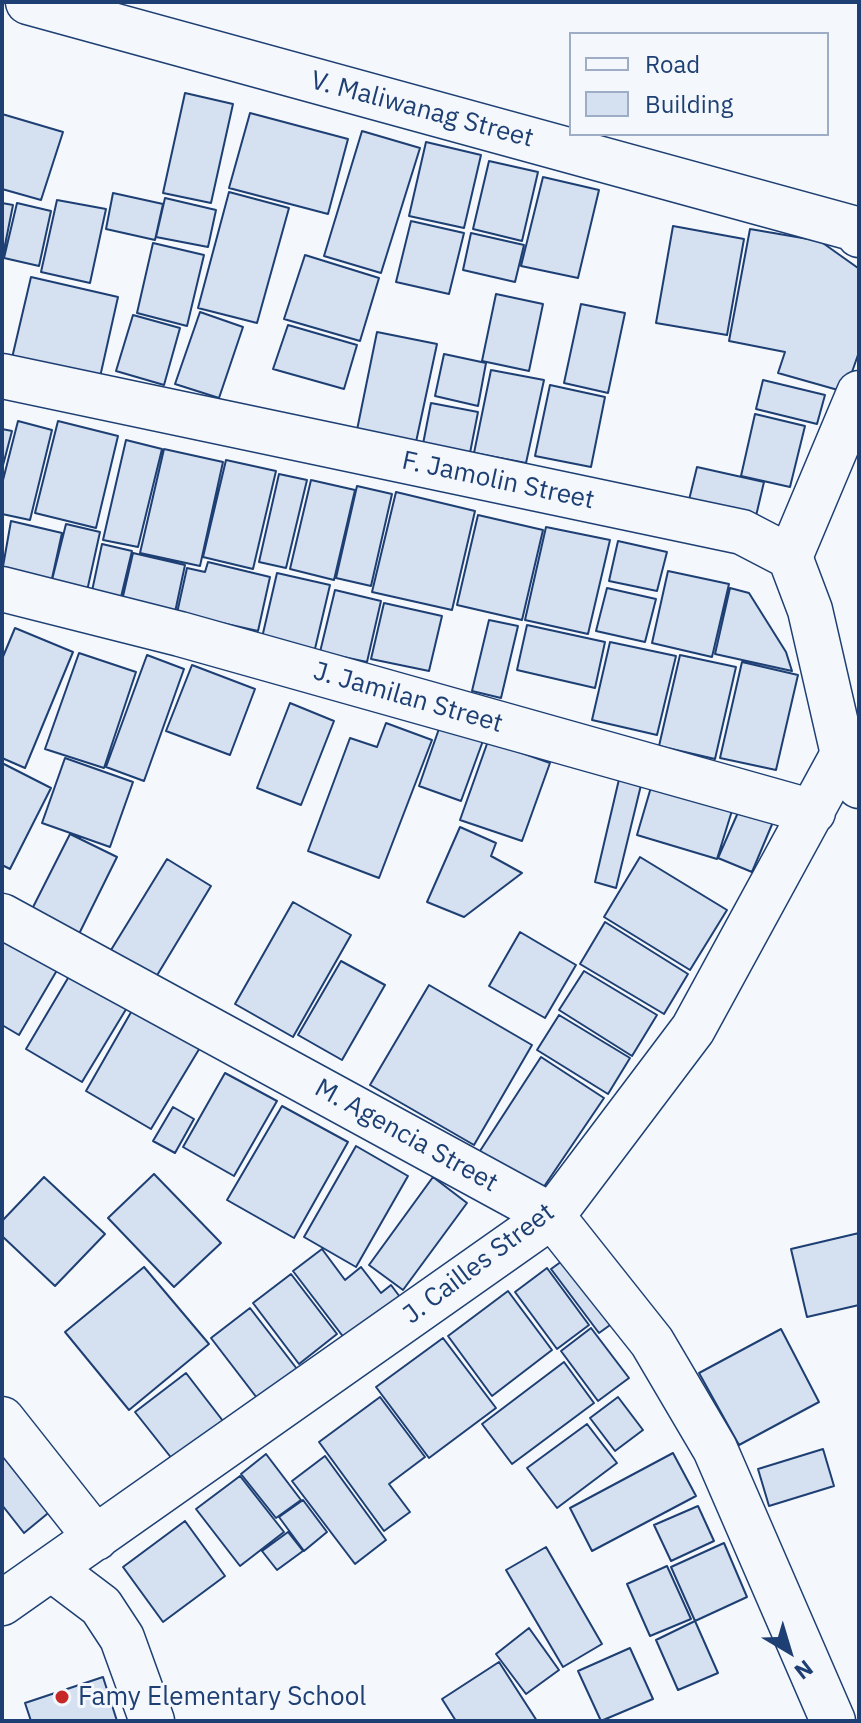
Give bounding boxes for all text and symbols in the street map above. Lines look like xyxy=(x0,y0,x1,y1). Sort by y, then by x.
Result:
legend xyxy=(569,32,829,136)
text: Road xyxy=(645,48,700,80)
street label: V. Maliwanag Street xyxy=(307,65,537,155)
text: Building xyxy=(645,88,733,120)
street label: F. Jamolin Street xyxy=(399,445,597,517)
street label: J. Jamilan Street xyxy=(310,656,506,740)
street label: M. Agencia Street xyxy=(309,1073,503,1199)
street label: J. Cailles Street xyxy=(397,1197,561,1331)
north arrow xyxy=(749,1611,829,1691)
text: N xyxy=(789,1654,819,1687)
place label: Famy Elementary School xyxy=(78,1681,366,1713)
marker: Famy Elementary School xyxy=(53,1688,71,1706)

